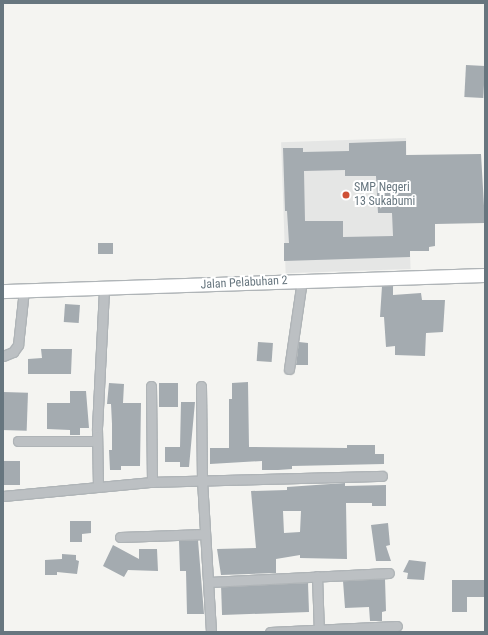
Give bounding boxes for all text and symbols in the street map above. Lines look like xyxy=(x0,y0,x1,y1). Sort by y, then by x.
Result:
place label: SMP Negeri 13 Sukabumi xyxy=(354,181,415,209)
marker: SMP Negeri 13 Sukabumi xyxy=(341,190,351,200)
street label: Jalan Pelabuhan 2 xyxy=(200,274,288,292)

